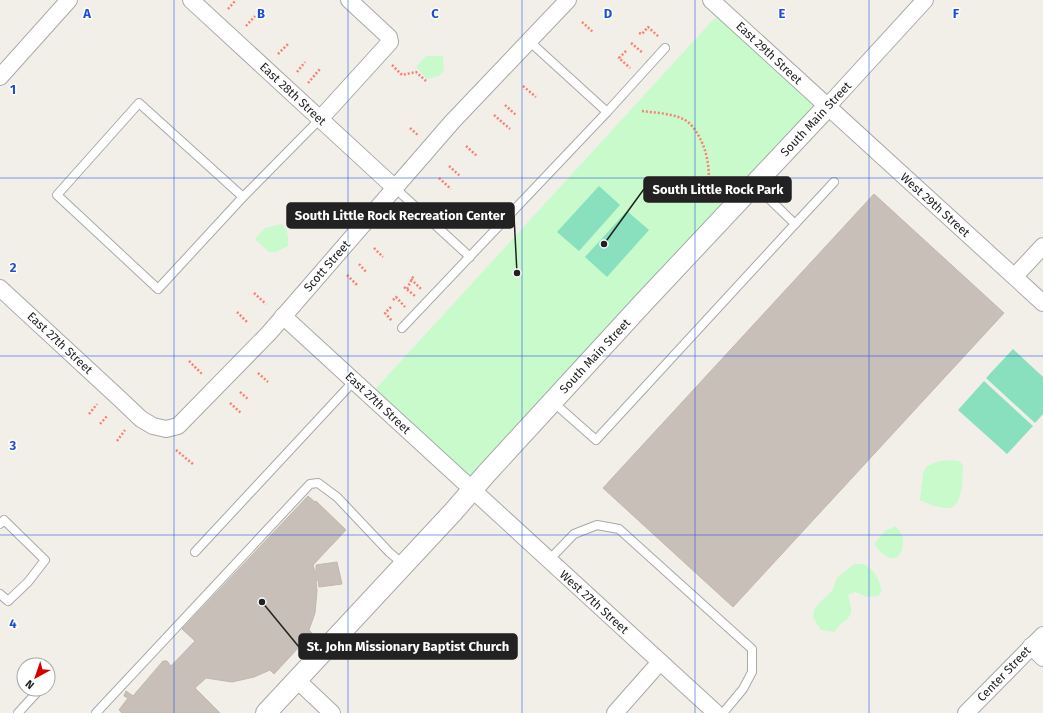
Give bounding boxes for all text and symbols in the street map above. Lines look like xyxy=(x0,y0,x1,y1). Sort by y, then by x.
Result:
text: A xyxy=(82,6,91,21)
text: B xyxy=(257,6,265,21)
text: C xyxy=(431,6,439,21)
text: D xyxy=(604,6,613,21)
text: E xyxy=(779,6,786,21)
text: F xyxy=(953,6,960,21)
street label: East 29th Street xyxy=(733,19,805,88)
street label: East 28th Street xyxy=(257,60,330,129)
street label: South Main Street xyxy=(778,78,855,159)
text: 1 xyxy=(10,82,16,97)
street label: West 29th Street xyxy=(897,170,973,240)
callout: South Little Rock Park xyxy=(644,177,791,202)
text: South Little Rock Park xyxy=(653,182,784,197)
callout: South Little Rock Recreation Center xyxy=(287,203,514,228)
text: South Little Rock Recreation Center xyxy=(295,208,506,223)
street label: Scott Street xyxy=(301,237,354,295)
text: 2 xyxy=(10,260,17,275)
street label: East 27th Street xyxy=(24,309,96,377)
street label: South Main Street xyxy=(557,315,634,396)
street label: East 27th Street xyxy=(342,369,414,437)
text: 3 xyxy=(9,438,17,453)
street label: West 27th Street xyxy=(557,567,632,637)
text: 4 xyxy=(9,616,17,631)
callout: St. John Missionary Baptist Church xyxy=(299,634,517,659)
text: St. John Missionary Baptist Church xyxy=(307,639,509,654)
street label: Center Street xyxy=(974,643,1034,704)
north arrow xyxy=(16,657,56,697)
text: N xyxy=(23,677,37,692)

